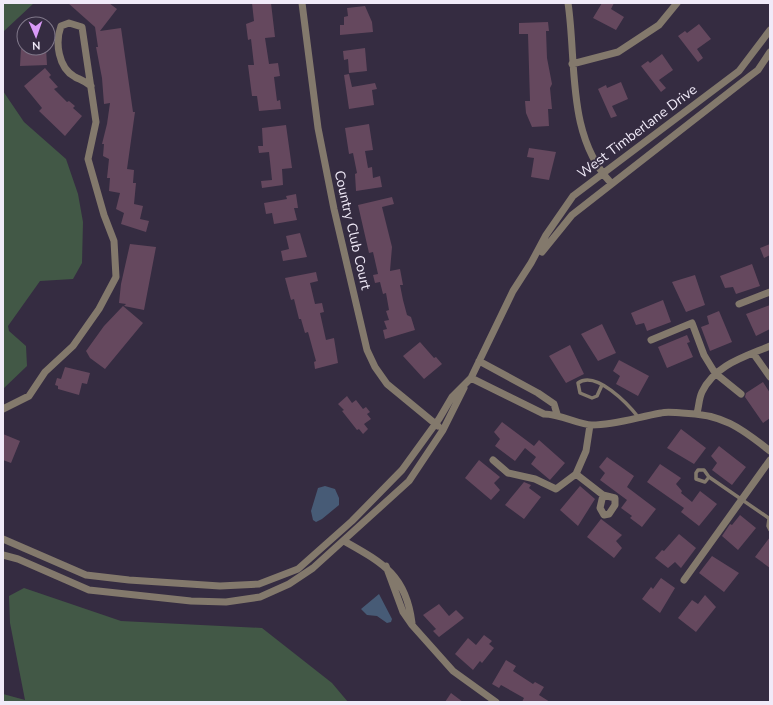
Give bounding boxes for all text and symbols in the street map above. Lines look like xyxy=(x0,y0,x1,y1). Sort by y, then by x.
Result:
north arrow xyxy=(16,16,56,56)
text: N xyxy=(32,38,41,53)
street label: West Timberlane Drive xyxy=(574,80,701,183)
street label: Country Club Court xyxy=(330,169,375,292)

